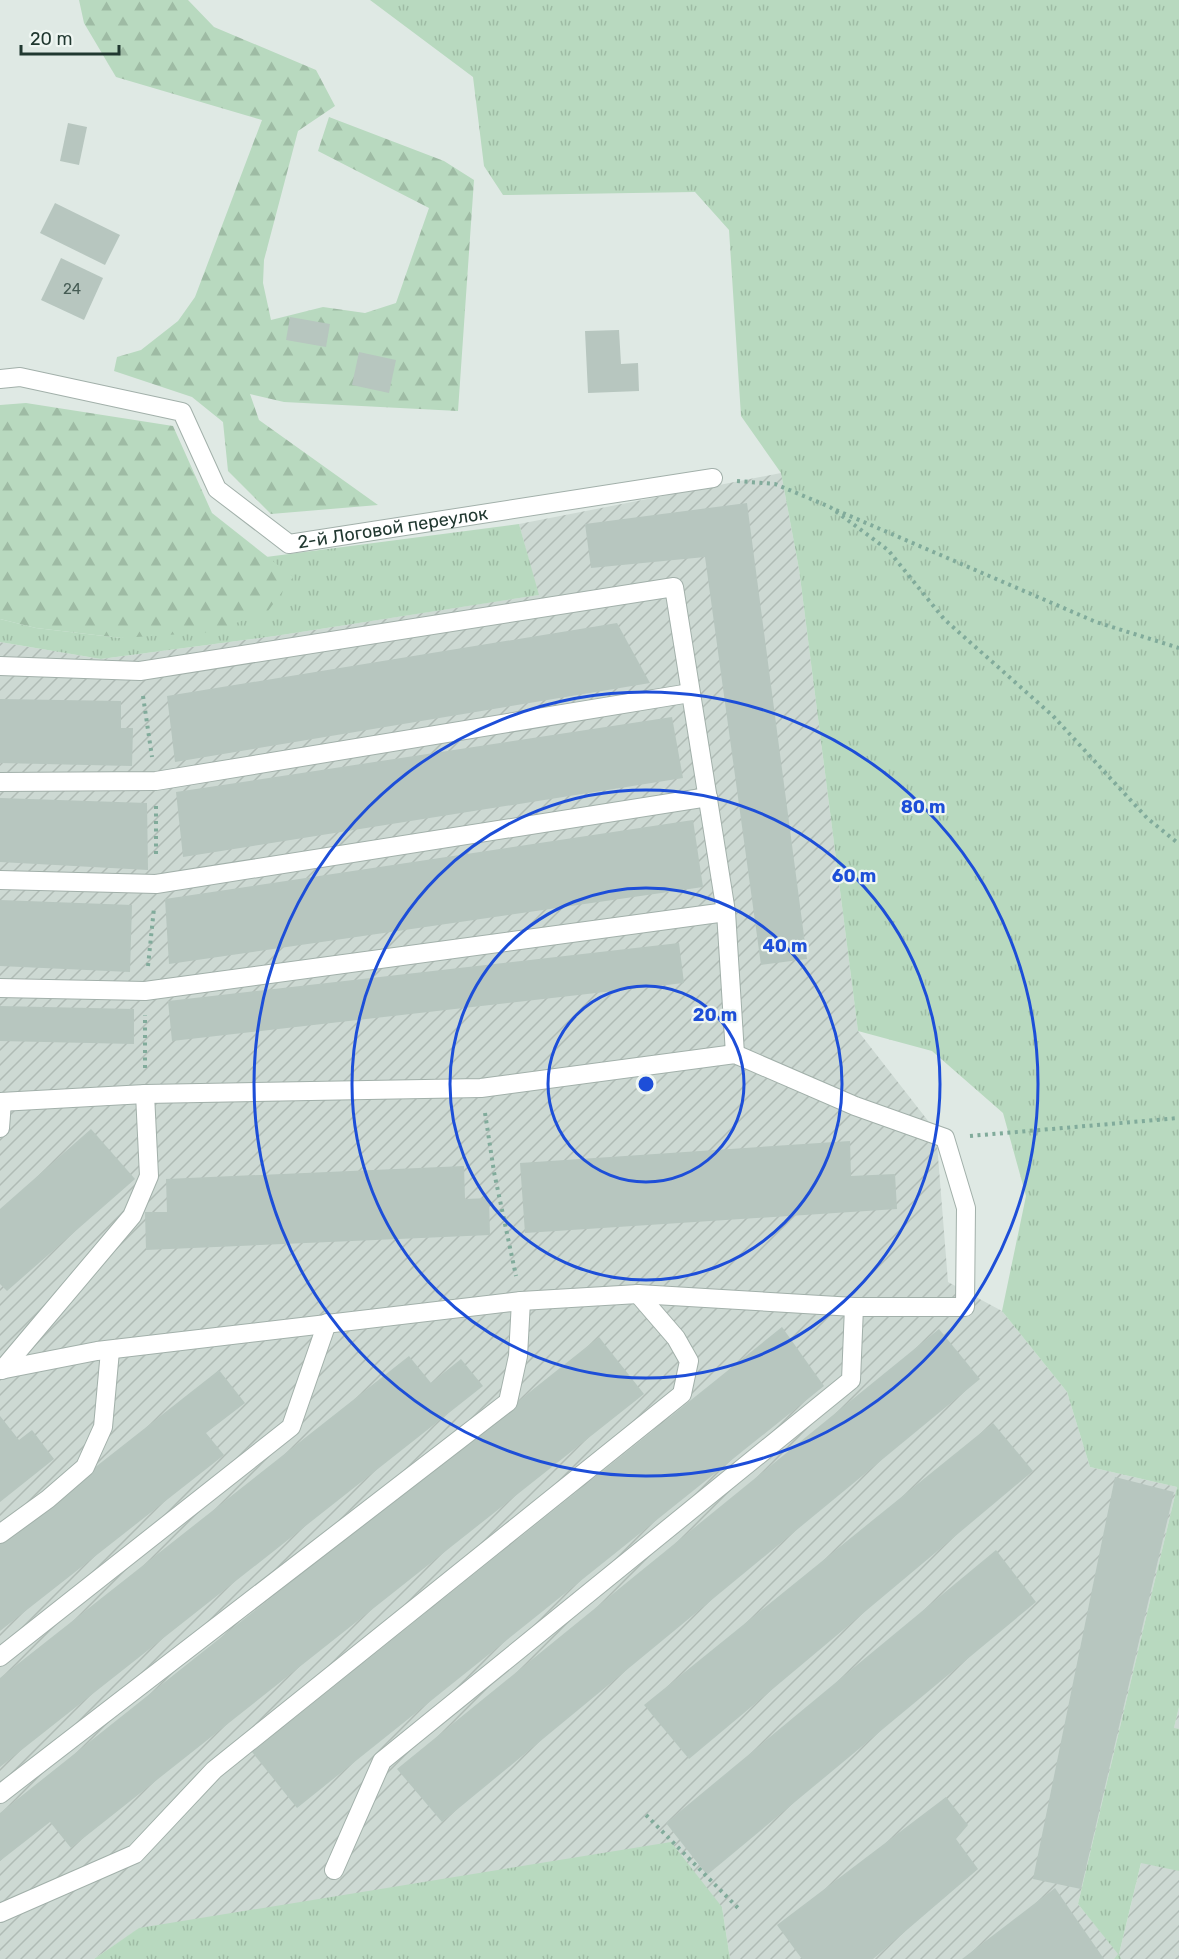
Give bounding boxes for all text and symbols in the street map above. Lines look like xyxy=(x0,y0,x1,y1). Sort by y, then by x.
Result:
scale bar xyxy=(21,18,118,56)
text: 20 m xyxy=(30,28,72,50)
house number: 24 xyxy=(63,280,81,298)
street label: 2-й Логовой переулок xyxy=(296,502,490,553)
text: 80 m xyxy=(901,796,945,818)
text: 60 m xyxy=(832,865,876,887)
text: 40 m xyxy=(763,935,807,957)
text: 20 m xyxy=(693,1004,737,1026)
centre of rings xyxy=(636,1074,656,1094)

